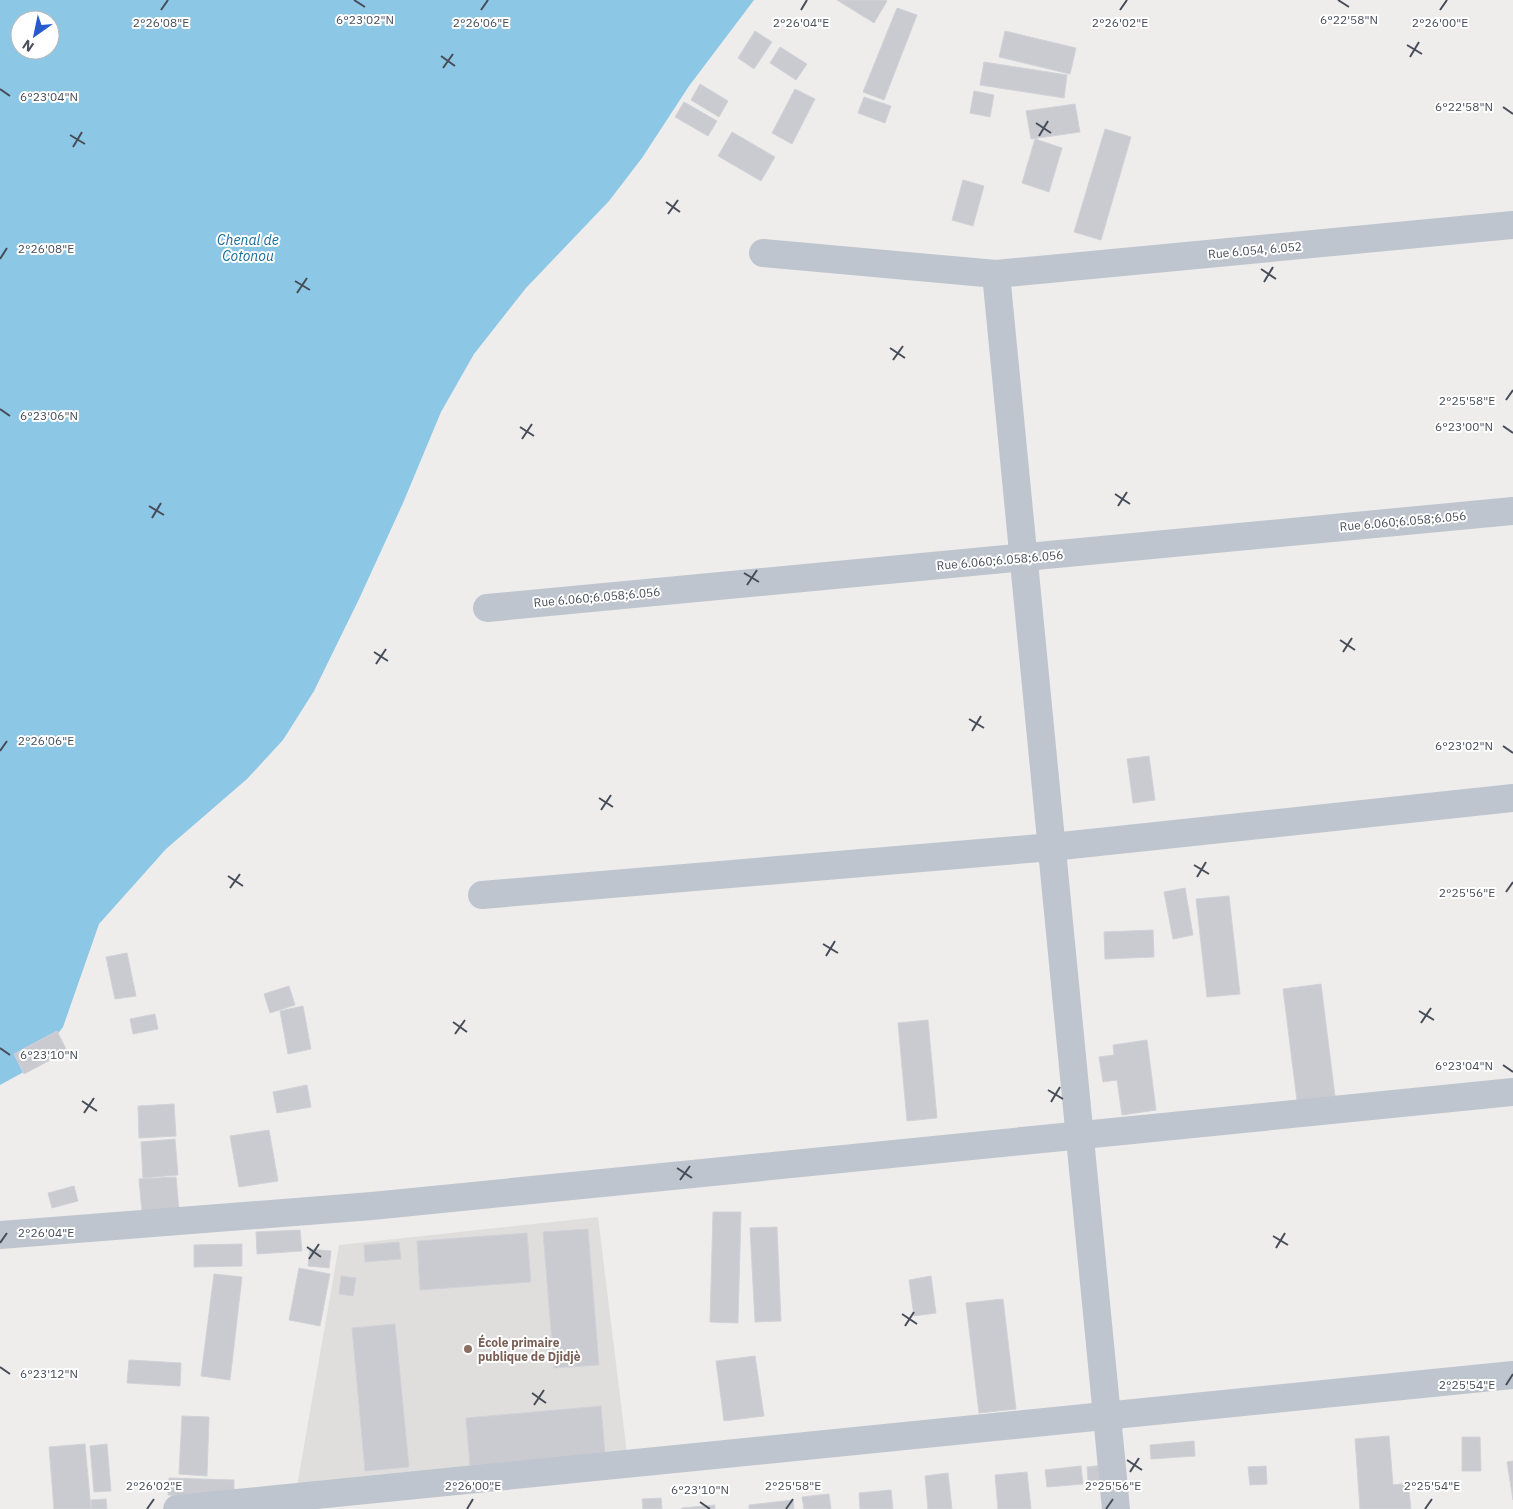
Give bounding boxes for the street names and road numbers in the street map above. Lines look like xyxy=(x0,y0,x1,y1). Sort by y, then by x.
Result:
street label: Rue 6.054, 6.052 xyxy=(1207,238,1303,262)
street label: Rue 6.060;6.058;6.056 xyxy=(1339,508,1467,534)
street label: Rue 6.060;6.058;6.056 xyxy=(936,547,1064,573)
street label: Rue 6.060;6.058;6.056 xyxy=(533,584,661,610)

